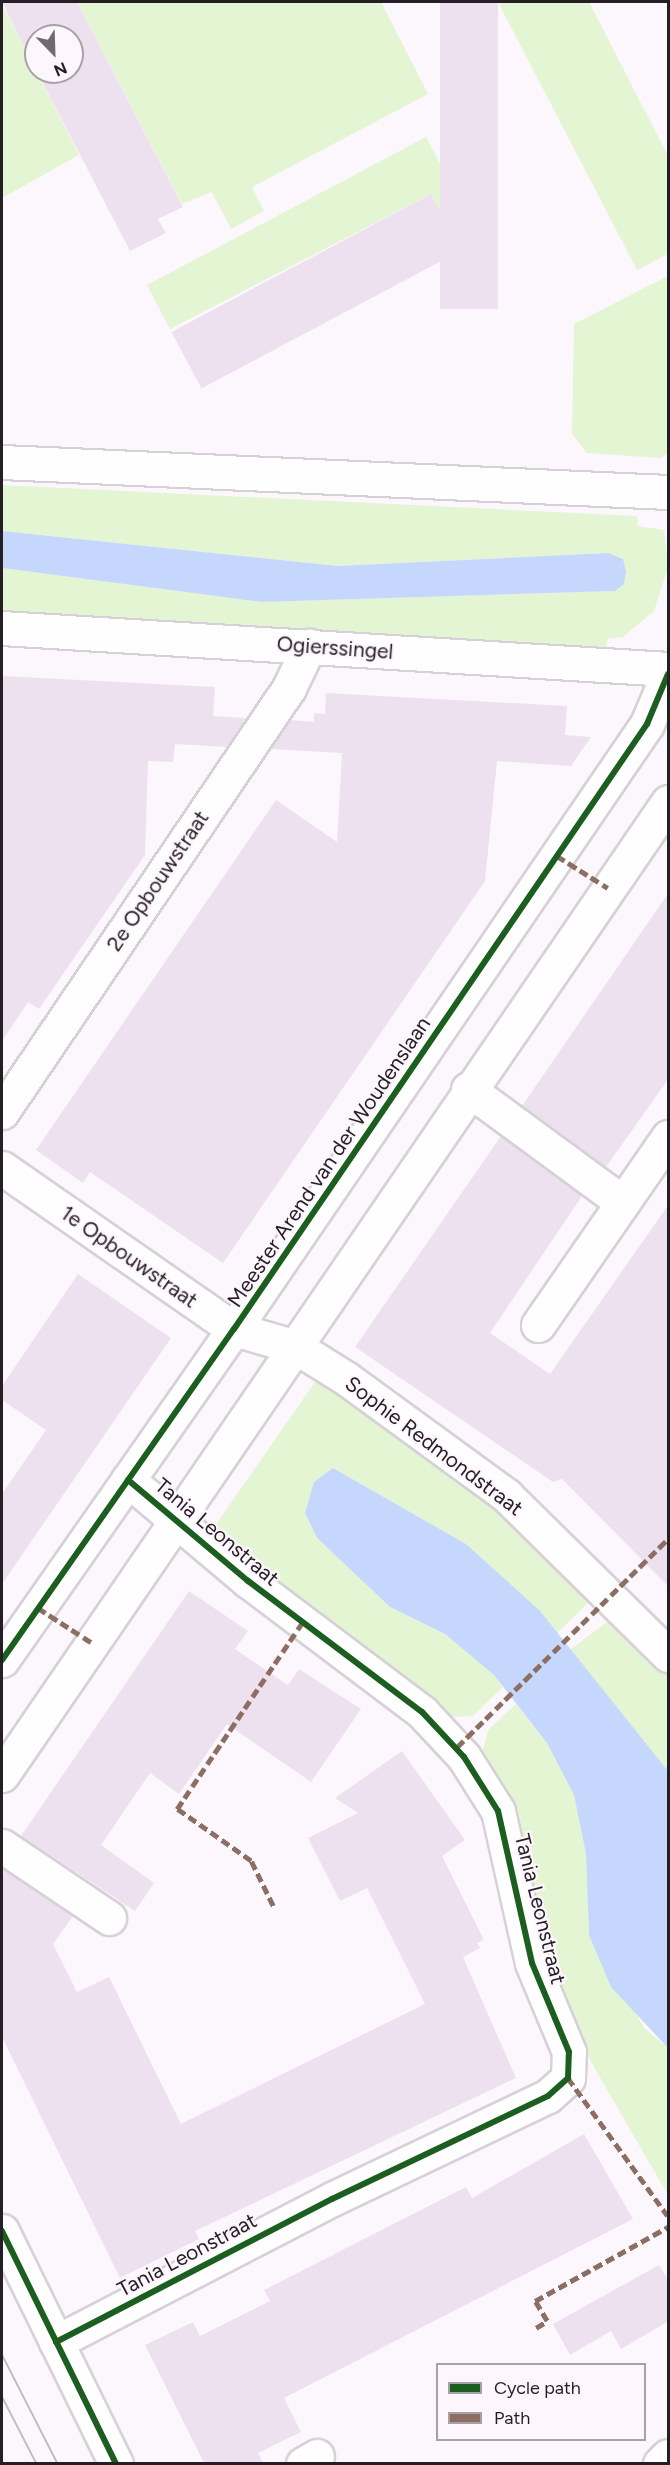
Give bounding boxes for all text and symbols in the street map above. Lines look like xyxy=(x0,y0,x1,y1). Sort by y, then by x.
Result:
north arrow xyxy=(24,24,84,84)
text: N xyxy=(51,58,70,80)
street label: Ogierssingel xyxy=(276,631,394,665)
street label: 2e Opbouwstraat xyxy=(102,806,214,956)
street label: Meester Arend van der Woudenslaan xyxy=(222,1012,436,1312)
street label: 1e Opbouwstraat xyxy=(56,1201,202,1313)
street label: Sophie Redmondstraat xyxy=(340,1371,528,1521)
street label: Tania Leonstraat xyxy=(150,1473,284,1591)
street label: Tania Leonstraat xyxy=(509,1831,571,1987)
street label: Tania Leonstraat xyxy=(113,2208,261,2302)
legend xyxy=(436,2363,646,2441)
text: Cycle path xyxy=(494,2377,581,2399)
text: Path xyxy=(494,2407,530,2429)

